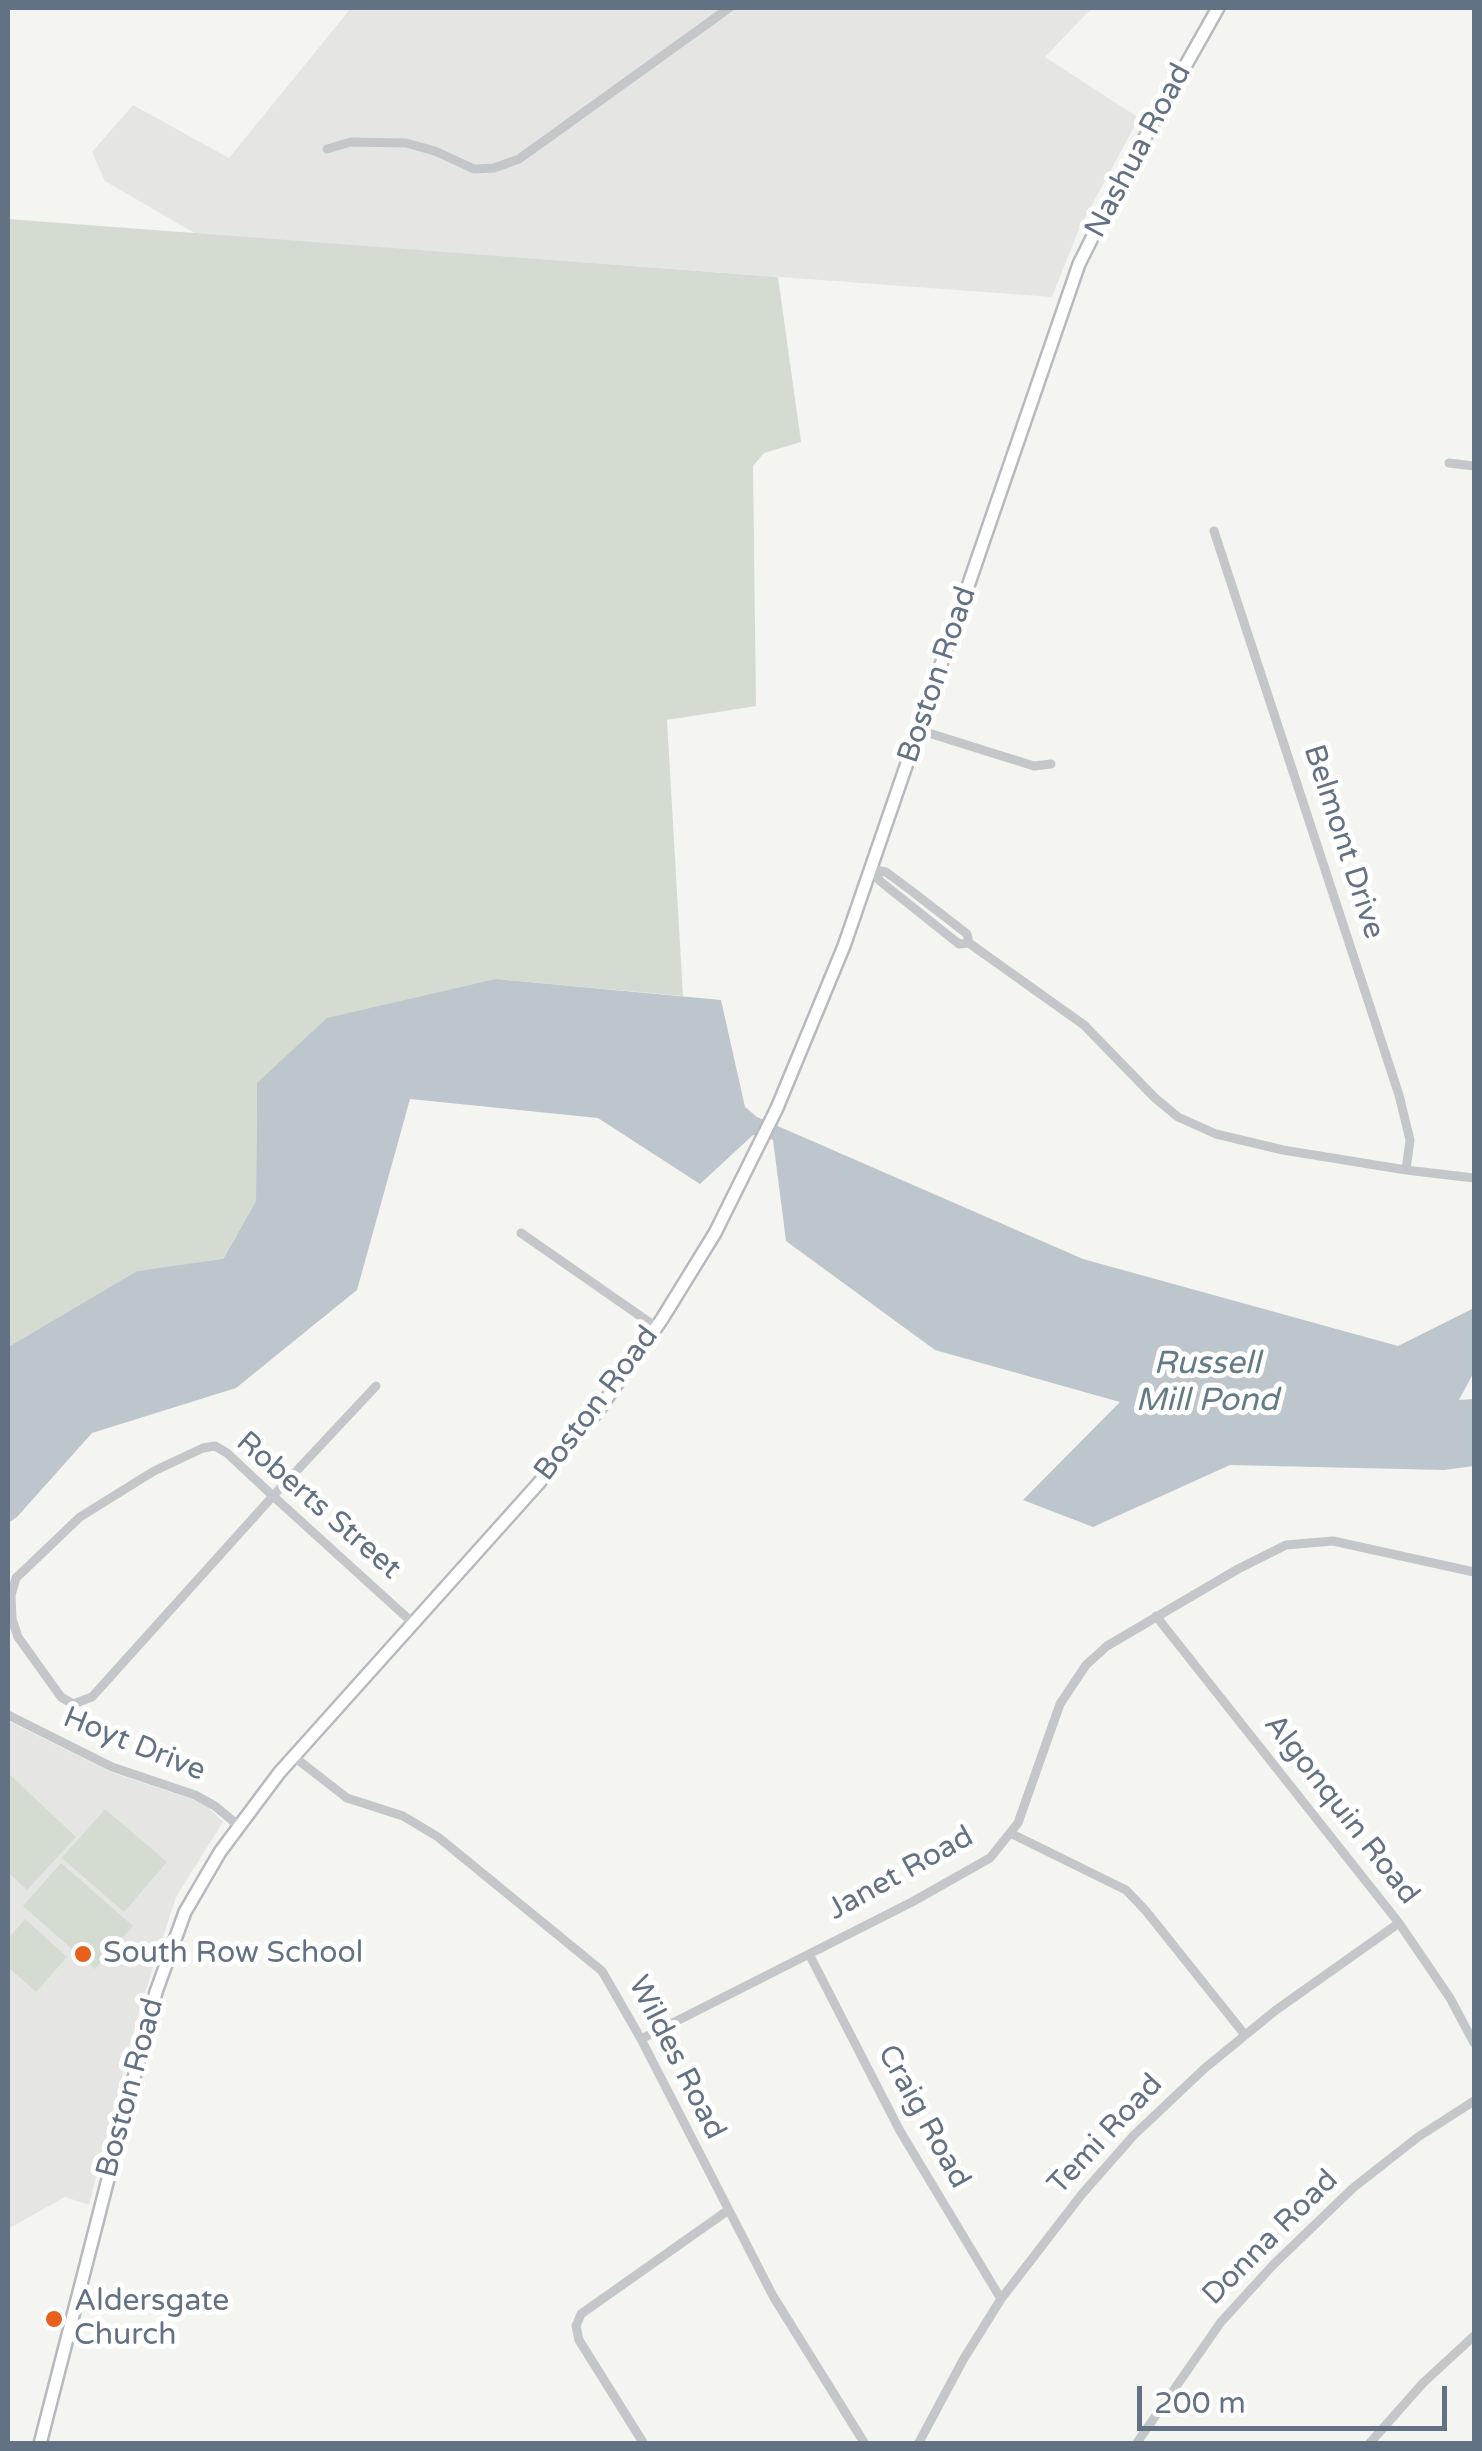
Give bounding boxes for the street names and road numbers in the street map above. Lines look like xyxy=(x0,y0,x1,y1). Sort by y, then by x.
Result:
street label: Nashua Road xyxy=(1078,58,1200,244)
street label: Boston Road xyxy=(891,582,985,768)
street label: Belmont Drive xyxy=(1295,740,1391,944)
street label: Boston Road xyxy=(527,1320,667,1488)
street label: Roberts Street xyxy=(228,1425,408,1587)
street label: Hoyt Drive xyxy=(58,1700,210,1790)
street label: Algonquin Road xyxy=(1256,1708,1426,1912)
street label: Janet Road xyxy=(822,1819,980,1929)
street label: Wildes Road xyxy=(619,1970,733,2146)
street label: Boston Road xyxy=(90,1994,172,2182)
street label: Craig Road xyxy=(869,2039,977,2195)
street label: Temi Road xyxy=(1041,2067,1171,2203)
street label: Donna Road xyxy=(1196,2163,1346,2313)

